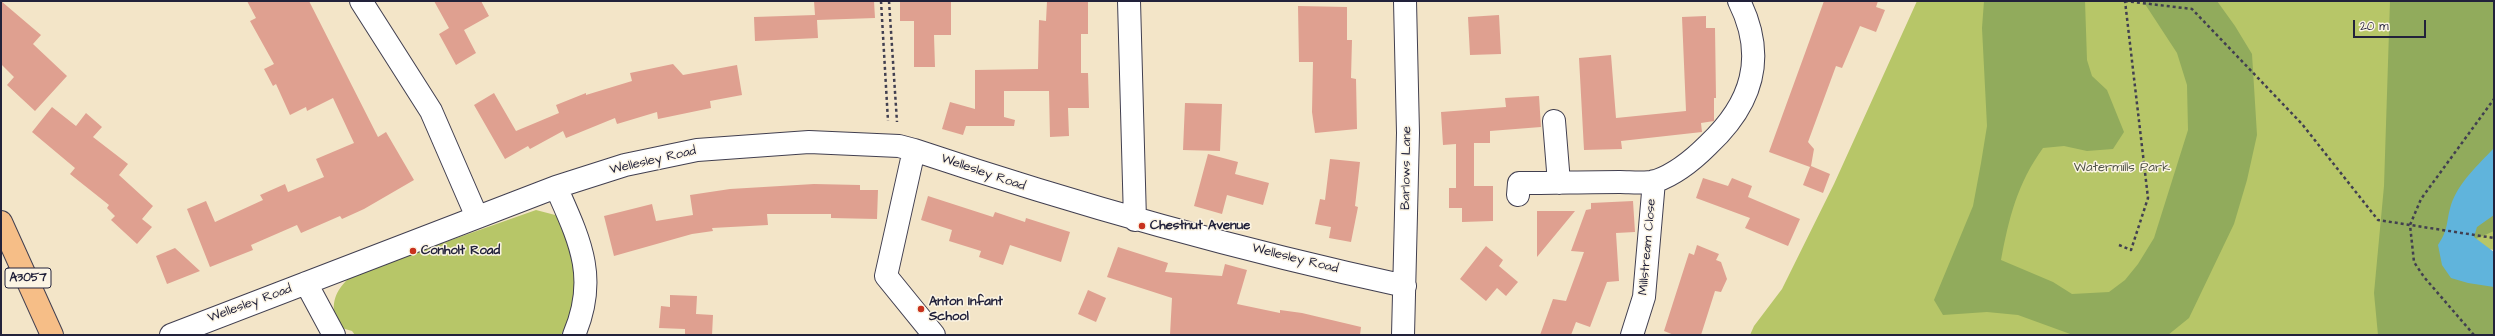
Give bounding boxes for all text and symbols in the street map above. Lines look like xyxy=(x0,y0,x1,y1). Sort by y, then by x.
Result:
scale bar xyxy=(2355,12,2428,38)
text: 20 m xyxy=(2360,18,2389,35)
street label: Barlows Lane xyxy=(1398,126,1416,210)
street label: Wellesley Road xyxy=(608,143,698,179)
street label: Wellesley Road xyxy=(939,151,1027,195)
park label: Watermills Park xyxy=(2074,160,2170,176)
street label: Millstream Close xyxy=(1636,198,1660,296)
place label: Chestnut Avenue xyxy=(1150,218,1250,234)
marker: Chestnut Avenue xyxy=(1137,221,1147,231)
street label: Wellesley Road xyxy=(1250,241,1340,277)
place label: Conholt Road xyxy=(421,243,500,259)
marker: Conholt Road xyxy=(408,246,418,256)
road number: A3057 xyxy=(5,268,51,288)
street label: Wellesley Road xyxy=(206,282,294,326)
place label: Anton Infant School xyxy=(929,294,1003,325)
marker: Anton Infant School xyxy=(916,304,926,314)

